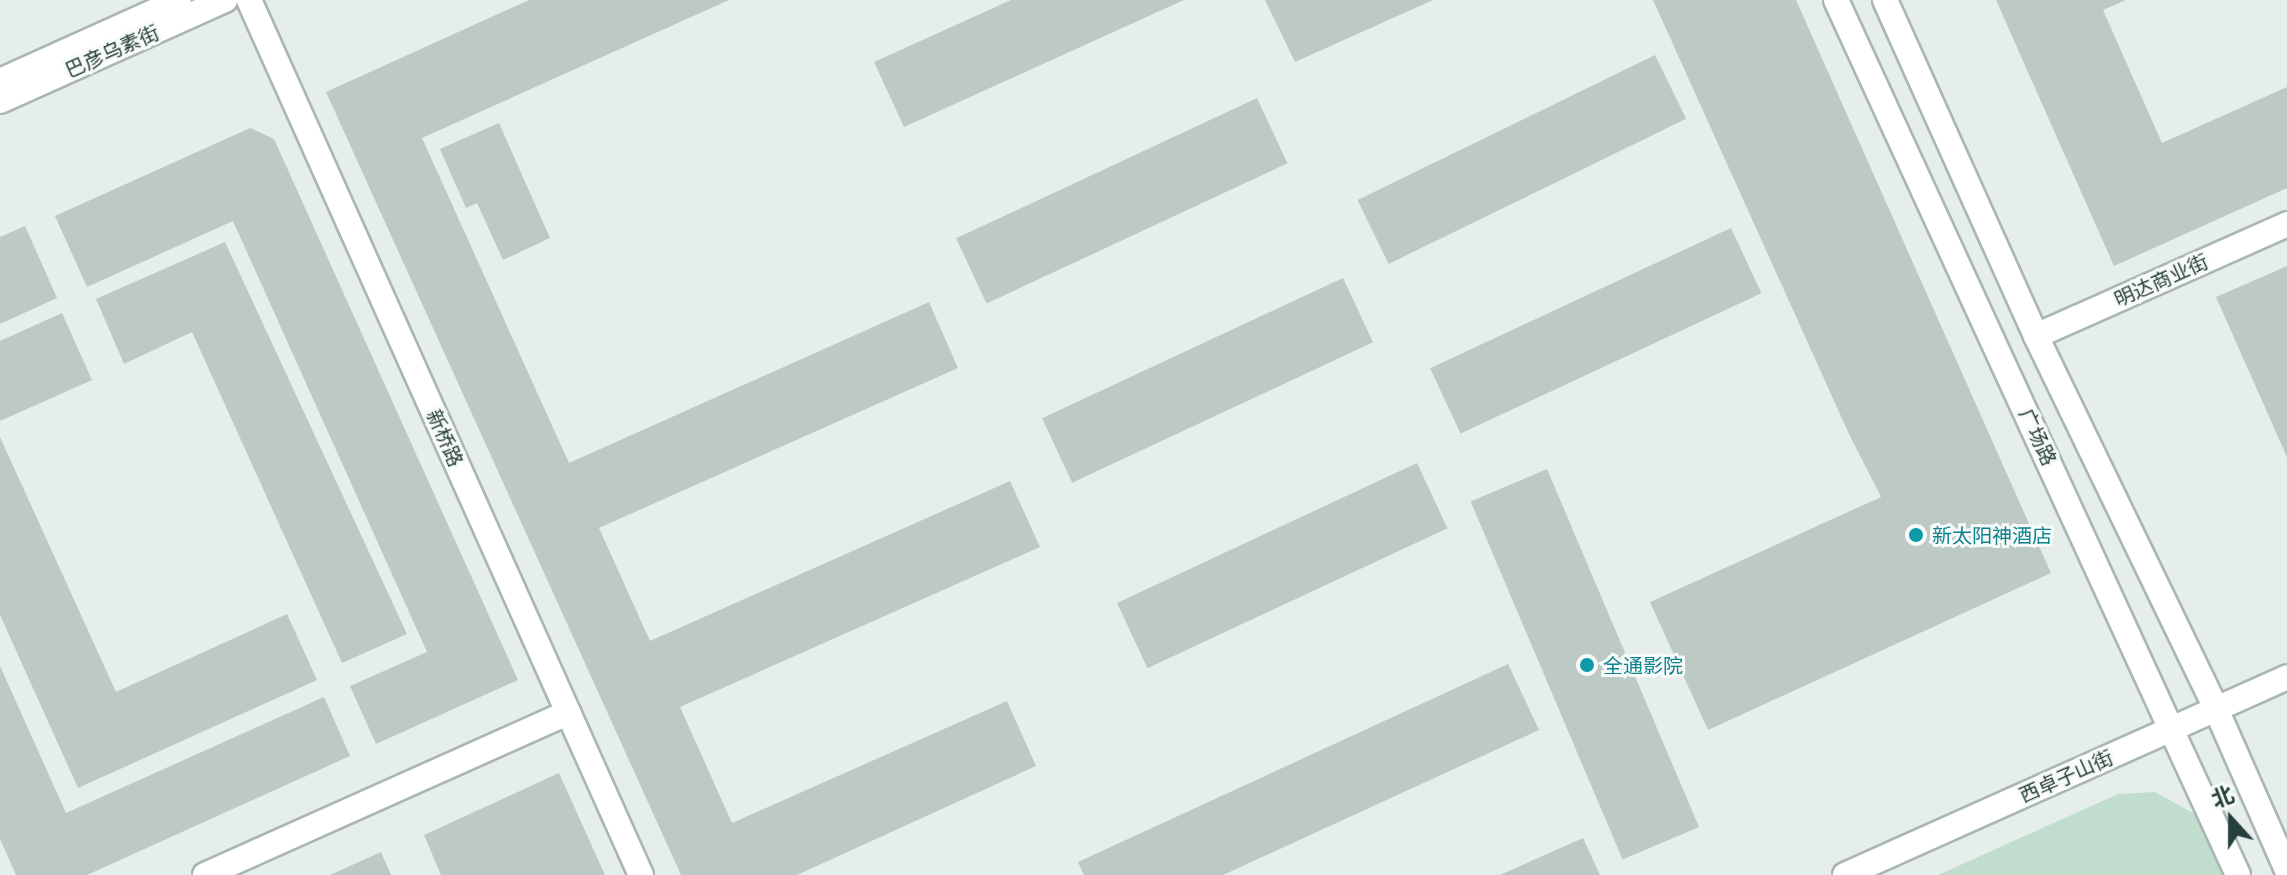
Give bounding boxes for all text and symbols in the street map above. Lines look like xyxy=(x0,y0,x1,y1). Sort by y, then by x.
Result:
street label: 巴彦乌素街 xyxy=(61,20,163,82)
street label: 明达商业街 xyxy=(2110,249,2212,311)
street label: 广场路 xyxy=(2014,405,2062,469)
street label: 新桥路 xyxy=(422,406,468,470)
place label: 新太阳神酒店 xyxy=(1932,523,2052,547)
marker: 新太阳神酒店 xyxy=(1907,526,1925,544)
place label: 全通影院 xyxy=(1603,653,1683,677)
marker: 全通影院 xyxy=(1578,656,1596,674)
street label: 西卓子山街 xyxy=(2015,745,2117,807)
north arrow xyxy=(2191,779,2271,859)
text: 北 xyxy=(2207,780,2237,813)

